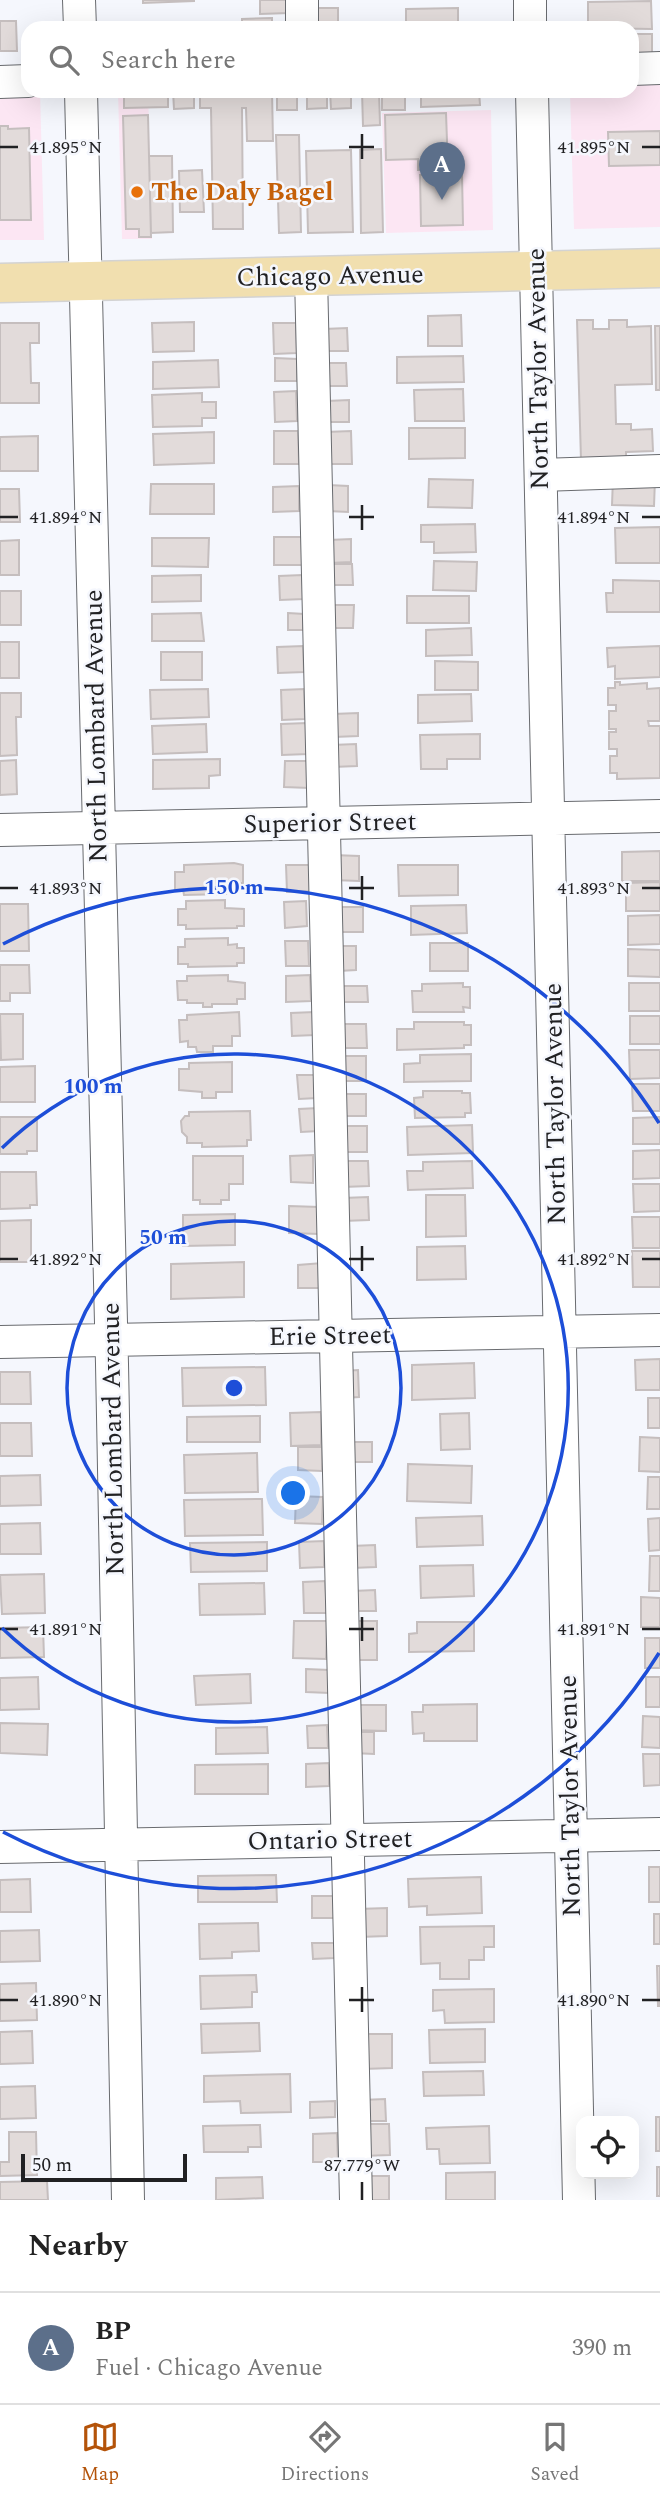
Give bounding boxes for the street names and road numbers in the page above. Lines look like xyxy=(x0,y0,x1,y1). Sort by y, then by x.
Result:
street label: North Taylor Avenue xyxy=(516,248,560,490)
street label: Chicago Avenue xyxy=(236,254,424,298)
street label: North Lombard Avenue xyxy=(74,589,118,863)
street label: Superior Street xyxy=(243,801,417,845)
street label: North Taylor Avenue xyxy=(533,983,577,1225)
street label: North Lombard Avenue xyxy=(91,1302,135,1576)
street label: Erie Street xyxy=(268,1315,392,1357)
street label: North Taylor Avenue xyxy=(548,1675,592,1917)
street label: Ontario Street xyxy=(247,1819,413,1861)

